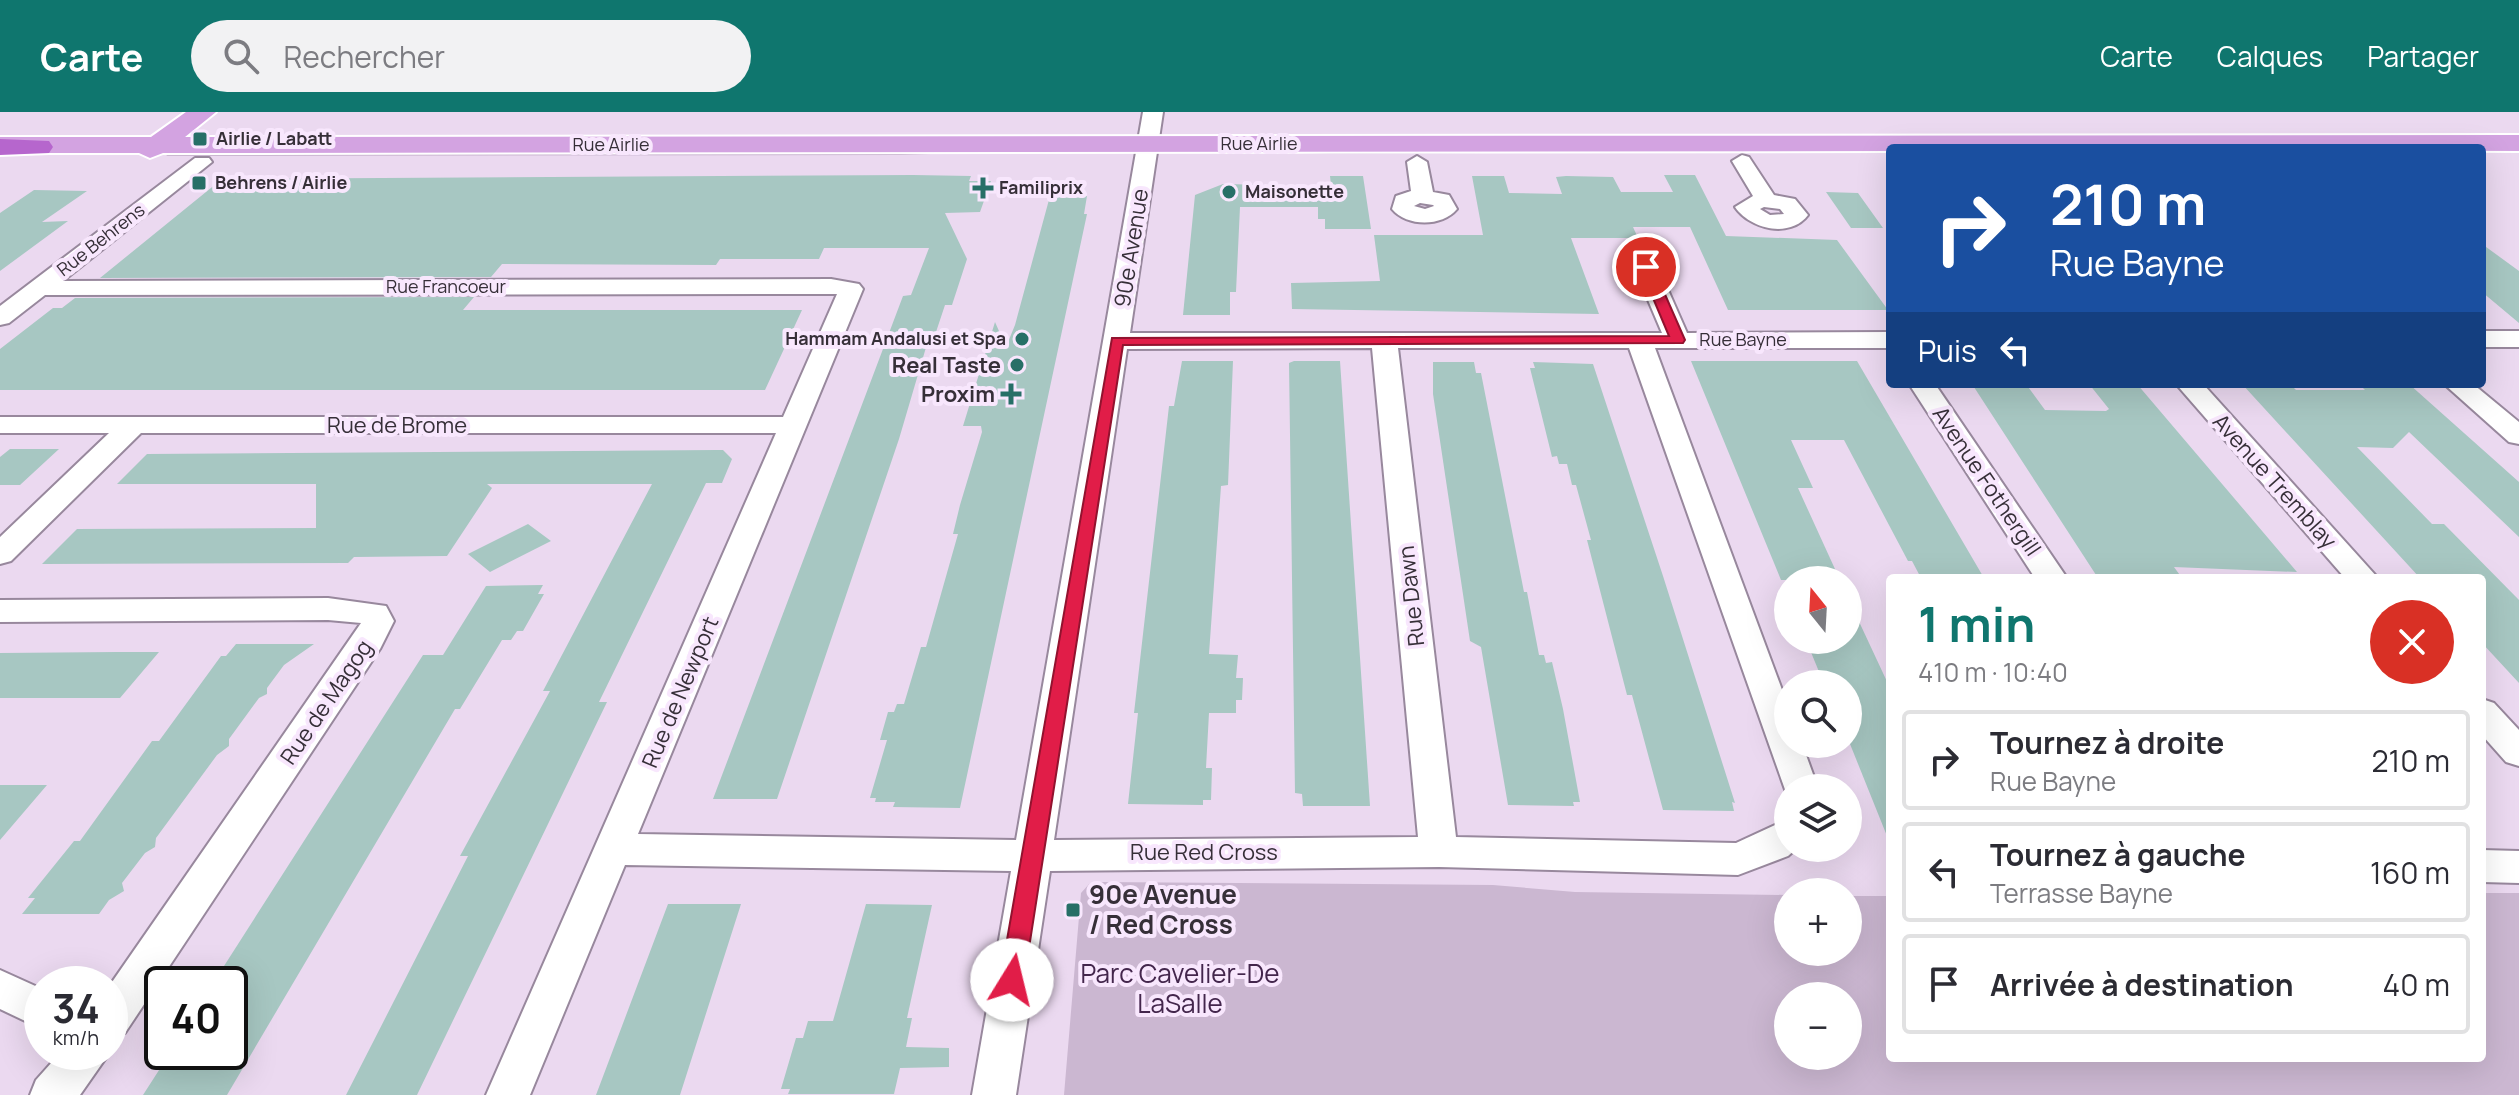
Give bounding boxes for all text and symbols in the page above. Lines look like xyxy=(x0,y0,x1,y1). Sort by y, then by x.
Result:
search box xyxy=(191,20,751,92)
text: Carte xyxy=(40,30,143,82)
icon: search xyxy=(219,34,263,78)
text: Rechercher xyxy=(283,36,445,77)
text: Carte xyxy=(2100,37,2173,75)
text: Calques xyxy=(2217,37,2323,75)
text: Partager xyxy=(2367,37,2479,75)
place label: Airlie / Labatt xyxy=(216,126,332,150)
marker: Airlie / Labatt xyxy=(191,130,209,148)
street label: Rue Airlie xyxy=(1220,131,1298,155)
street label: Rue Airlie xyxy=(572,132,650,156)
text: 210 m xyxy=(2050,165,2206,242)
place label: Behrens / Airlie xyxy=(215,170,347,194)
marker: Behrens / Airlie xyxy=(190,174,208,192)
place label: Familiprix xyxy=(999,175,1083,199)
icon: right xyxy=(1918,176,2022,280)
marker: Familiprix xyxy=(974,179,992,197)
place label: Maisonette xyxy=(1245,179,1344,203)
marker: Maisonette xyxy=(1220,183,1238,201)
street label: 90e Avenue xyxy=(1107,186,1155,309)
street label: Rue Behrens xyxy=(52,197,149,281)
pin xyxy=(1612,233,1680,301)
text: Rue Bayne xyxy=(2050,238,2225,287)
icon: arrive xyxy=(1624,245,1668,289)
street label: Rue Francoeur xyxy=(386,274,507,298)
place label: Hammam Andalusi et Spa xyxy=(785,326,1006,350)
street label: Rue Bayne xyxy=(1699,327,1787,351)
icon: left xyxy=(1993,328,2037,372)
marker: Hammam Andalusi et Spa xyxy=(1013,330,1031,348)
text: Puis xyxy=(1918,330,1977,371)
place label: Real Taste xyxy=(892,350,1001,380)
marker: Real Taste xyxy=(1008,356,1026,374)
place label: Proxim xyxy=(921,379,995,409)
marker: Proxim xyxy=(1002,385,1020,403)
street label: Avenue Fothergill xyxy=(1926,400,2048,562)
street label: Avenue Tremblay xyxy=(2206,407,2344,555)
street label: Rue de Brome xyxy=(327,410,467,440)
street label: Rue Dawn xyxy=(1391,544,1431,648)
north arrow xyxy=(1774,566,1862,654)
map controls xyxy=(1774,566,1862,1070)
text: 1 min xyxy=(1918,591,2035,656)
button: close xyxy=(2370,600,2454,684)
street label: Rue de Newport xyxy=(635,612,725,772)
street label: Rue de Magog xyxy=(273,634,379,770)
text: 410 m · 10:40 xyxy=(1918,654,2068,690)
button: search xyxy=(1774,670,1862,758)
text: Tournez à droite xyxy=(1990,722,2224,763)
icon: right xyxy=(1922,738,1966,782)
text: 210 m xyxy=(2371,740,2450,781)
text: Rue Bayne xyxy=(1990,763,2116,799)
button: layers xyxy=(1774,774,1862,862)
text: Tournez à gauche xyxy=(1990,834,2246,875)
street label: Rue Red Cross xyxy=(1130,837,1278,867)
icon: left xyxy=(1922,850,1966,894)
text: 160 m xyxy=(2370,852,2450,893)
text: Terrasse Bayne xyxy=(1990,875,2173,911)
place label: 90e Avenue / Red Cross xyxy=(1089,876,1237,942)
button: + xyxy=(1774,878,1862,966)
marker: 90e Avenue / Red Cross xyxy=(1064,901,1082,919)
position arrow xyxy=(970,938,1054,1022)
park label: Parc Cavelier-De LaSalle xyxy=(1081,955,1279,1021)
icon: arrive xyxy=(1922,962,1966,1006)
text: Arrivée à destination xyxy=(1990,964,2293,1005)
text: 40 m xyxy=(2383,964,2450,1005)
speed limit sign: 40 xyxy=(144,966,248,1070)
text: 34 xyxy=(52,980,100,1035)
button: − xyxy=(1774,982,1862,1070)
text: km/h xyxy=(53,1024,99,1051)

